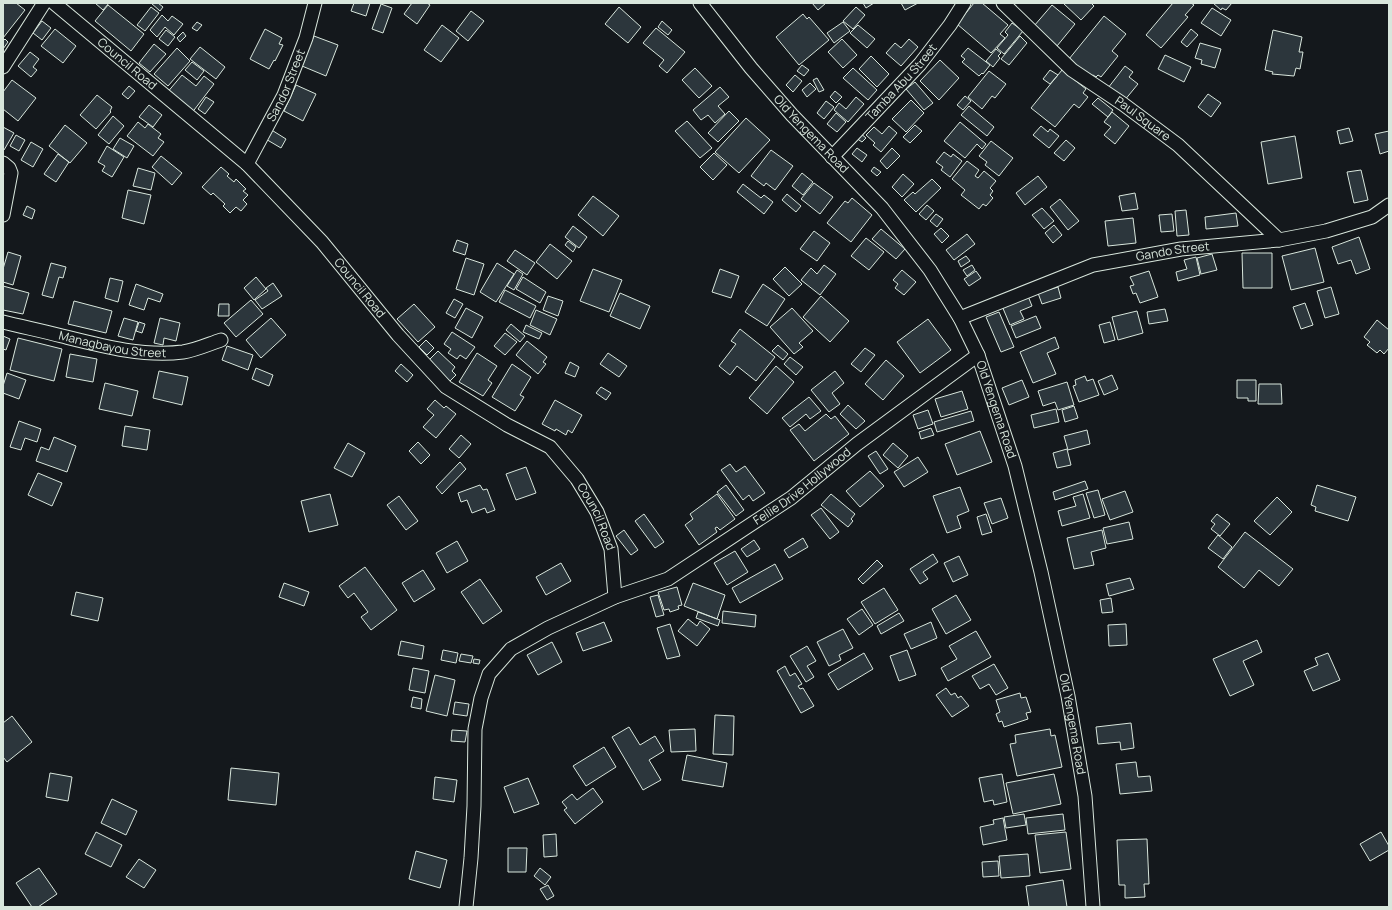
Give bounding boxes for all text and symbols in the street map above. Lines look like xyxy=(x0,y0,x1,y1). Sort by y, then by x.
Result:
street label: Council Road xyxy=(94,34,161,93)
street label: Tamba Abu Street xyxy=(862,40,941,124)
street label: Sandor Street xyxy=(262,46,309,124)
street label: Old Yengema Road xyxy=(770,91,853,177)
street label: Paul Square xyxy=(1112,92,1174,145)
street label: Gando Street xyxy=(1134,237,1210,265)
street label: Council Road xyxy=(330,254,390,321)
street label: Managbayou Street xyxy=(57,326,166,361)
street label: Old Yengema Road xyxy=(972,358,1021,461)
street label: Fellie Drive Hollywood xyxy=(750,443,854,529)
street label: Council Road xyxy=(573,480,620,553)
street label: Old Yengema Road xyxy=(1055,672,1090,776)

